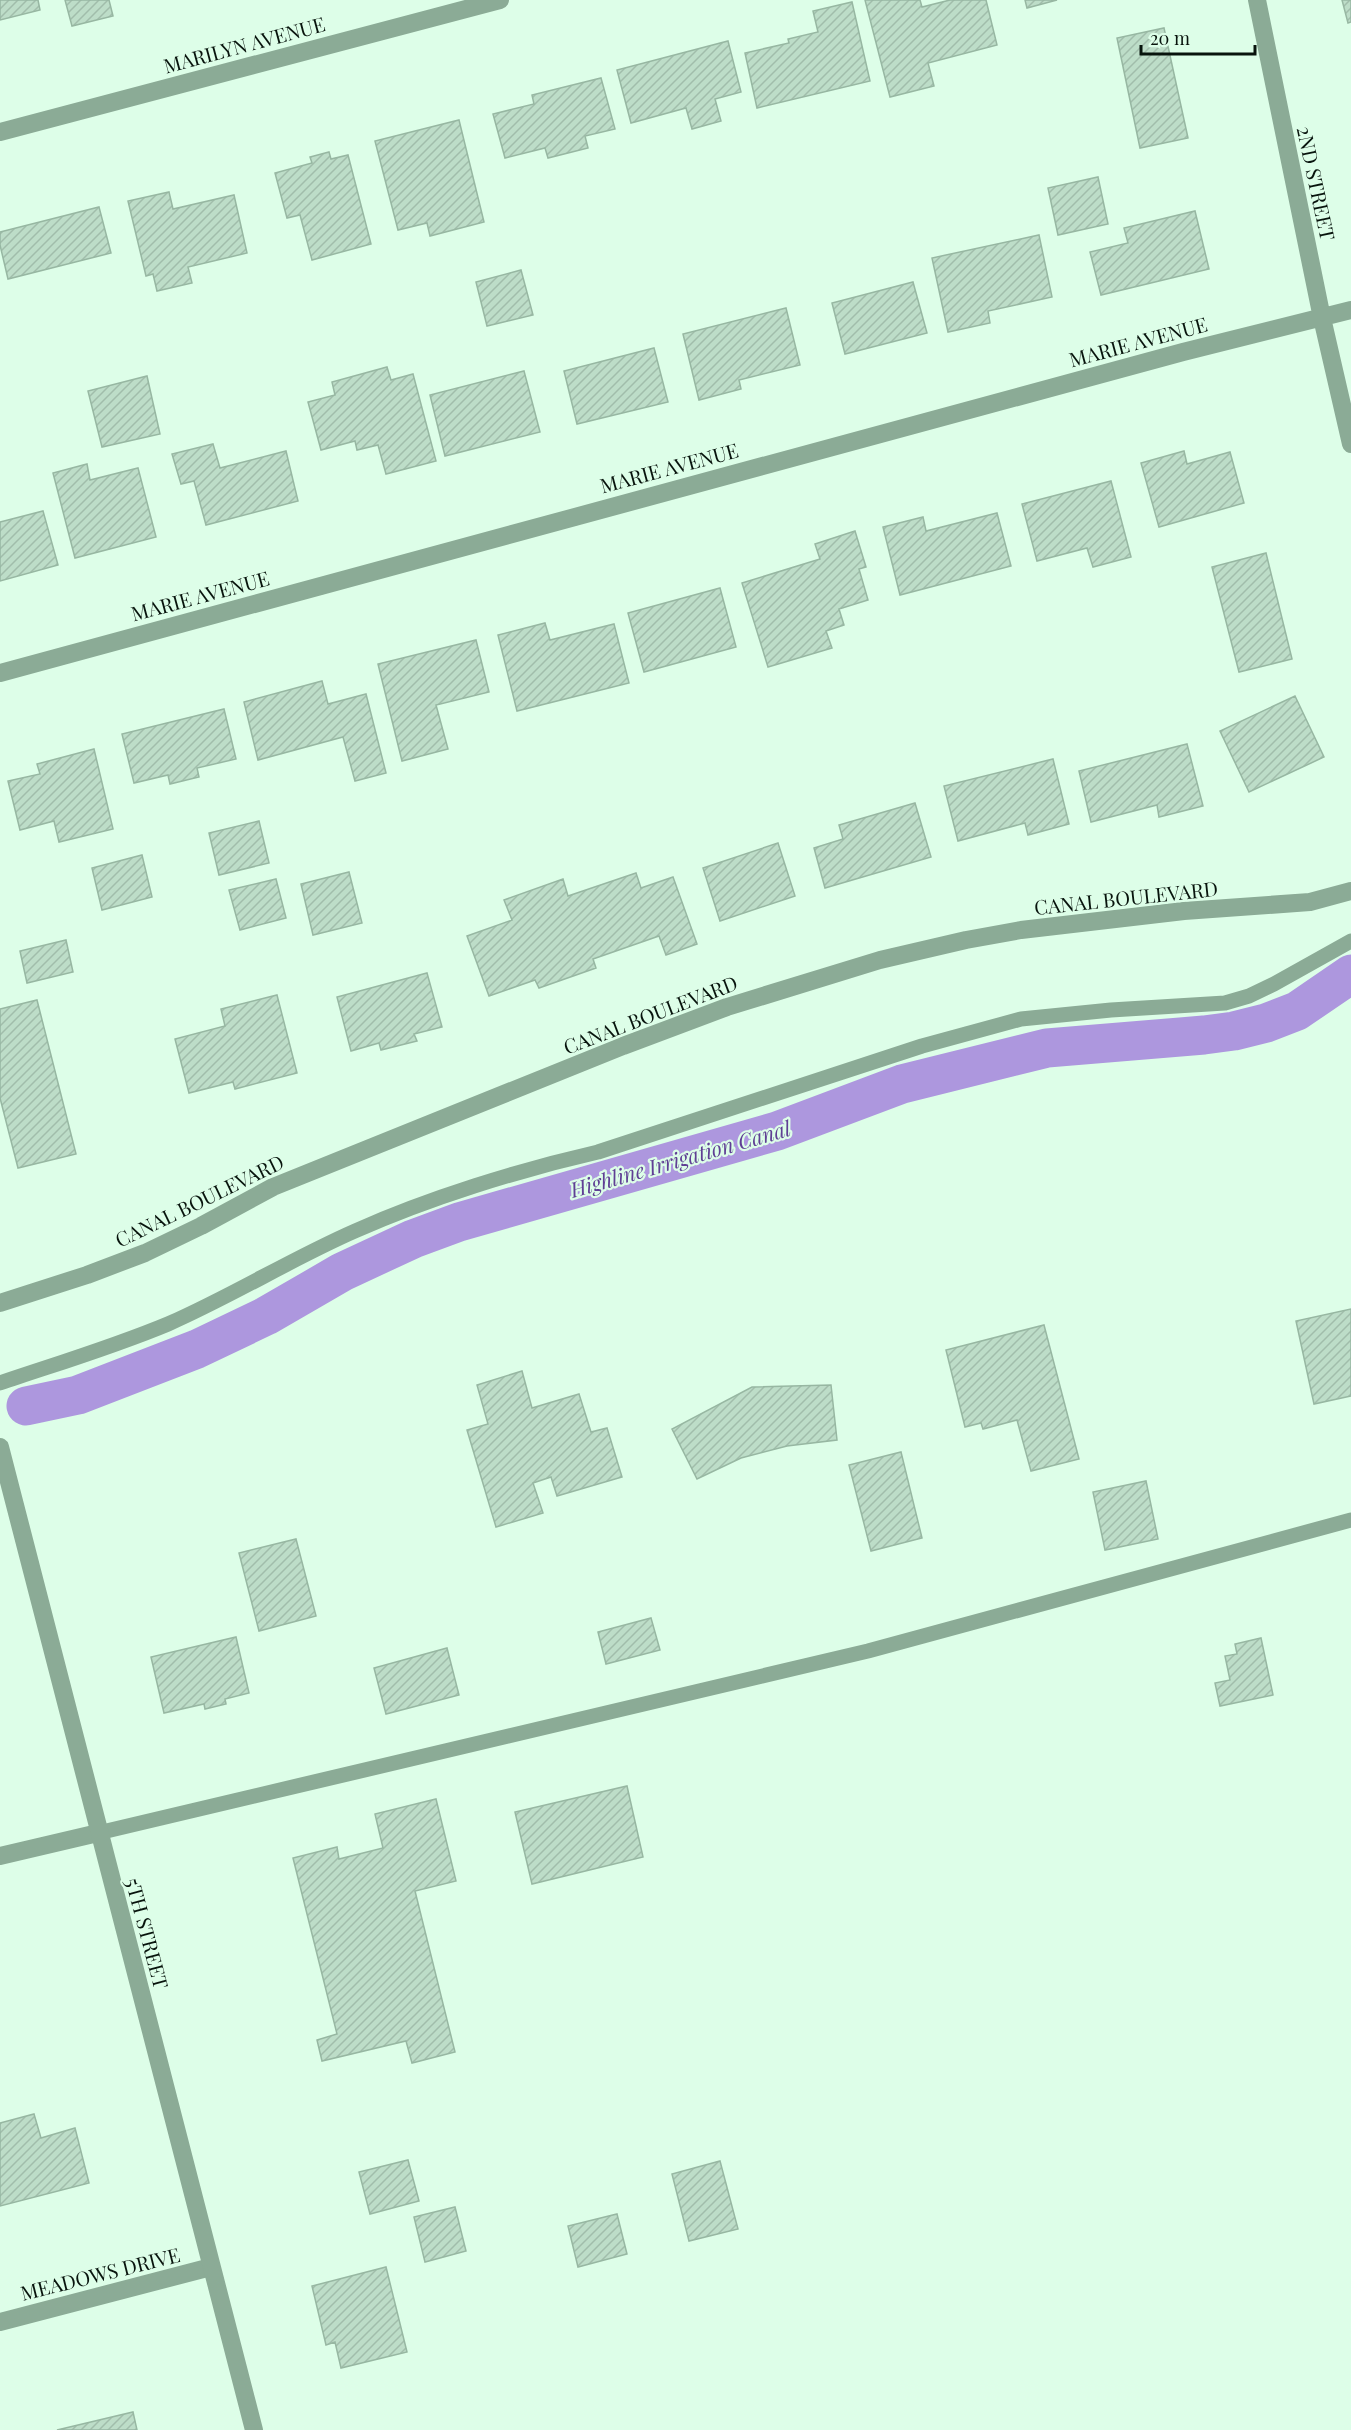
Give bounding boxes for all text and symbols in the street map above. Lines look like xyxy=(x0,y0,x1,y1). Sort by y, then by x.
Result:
street label: MARILYN AVENUE xyxy=(160,9,328,79)
scale bar xyxy=(1141,18,1255,56)
text: 20 m xyxy=(1150,26,1190,50)
street label: 2ND STREET xyxy=(1292,123,1342,243)
street label: MARIE AVENUE xyxy=(1066,310,1210,372)
street label: MARIE AVENUE xyxy=(597,436,741,498)
street label: MARIE AVENUE xyxy=(128,564,272,626)
street label: CANAL BOULEVARD xyxy=(1033,874,1219,920)
street label: CANAL BOULEVARD xyxy=(559,968,741,1060)
water label: Highline Irrigation Canal xyxy=(565,1113,795,1203)
street label: CANAL BOULEVARD xyxy=(110,1147,288,1253)
street label: 5TH STREET xyxy=(120,1875,176,1991)
street label: MEADOWS DRIVE xyxy=(17,2240,183,2306)

